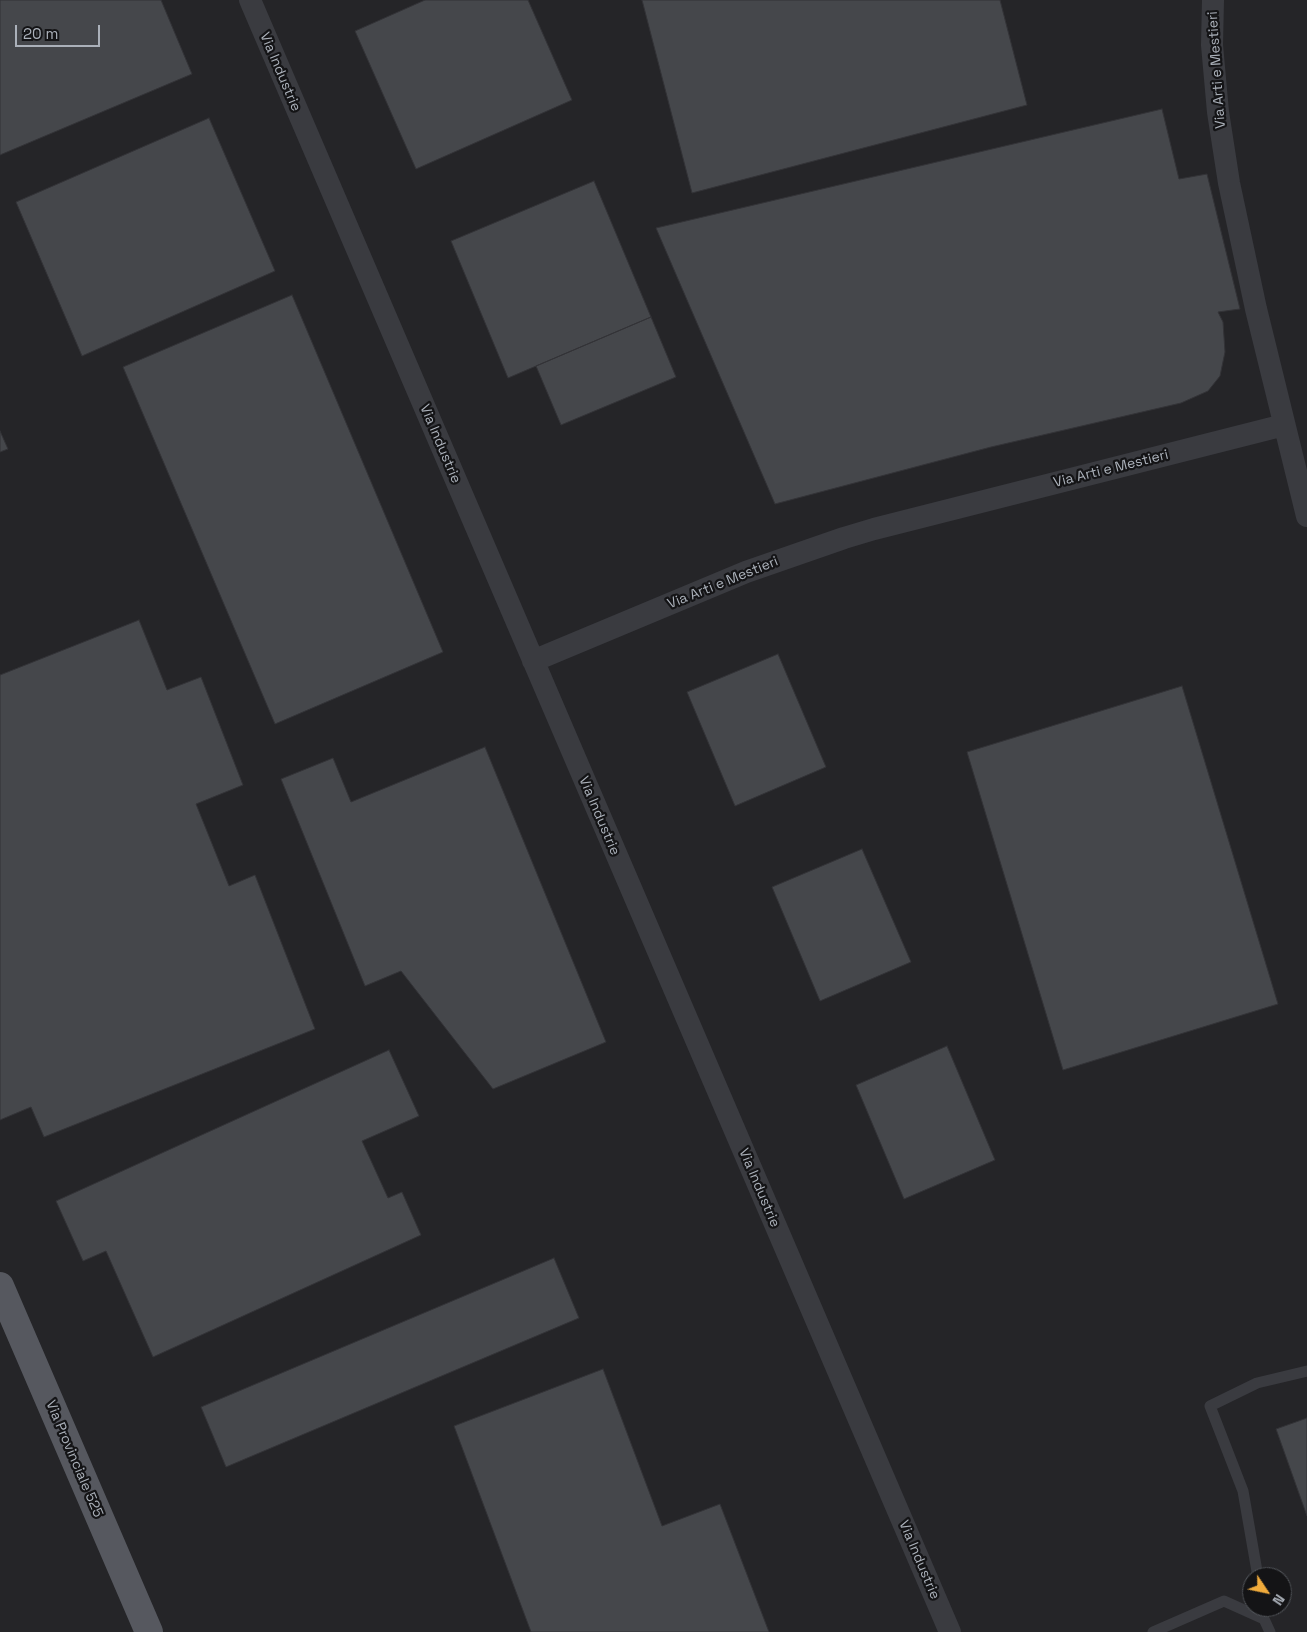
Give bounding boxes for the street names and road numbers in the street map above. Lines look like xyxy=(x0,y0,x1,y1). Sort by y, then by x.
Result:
street label: Via Arti e Mestieri xyxy=(1205,11,1229,129)
street label: Via Industrie xyxy=(256,30,304,114)
street label: Via Industrie xyxy=(416,402,464,486)
street label: Via Arti e Mestieri xyxy=(1052,447,1170,491)
street label: Via Arti e Mestieri xyxy=(665,553,781,613)
street label: Via Industrie xyxy=(575,774,623,858)
street label: Via Industrie xyxy=(735,1146,783,1230)
street label: Via Provinciale 525 xyxy=(42,1398,106,1520)
street label: Via Industrie xyxy=(895,1518,943,1602)

